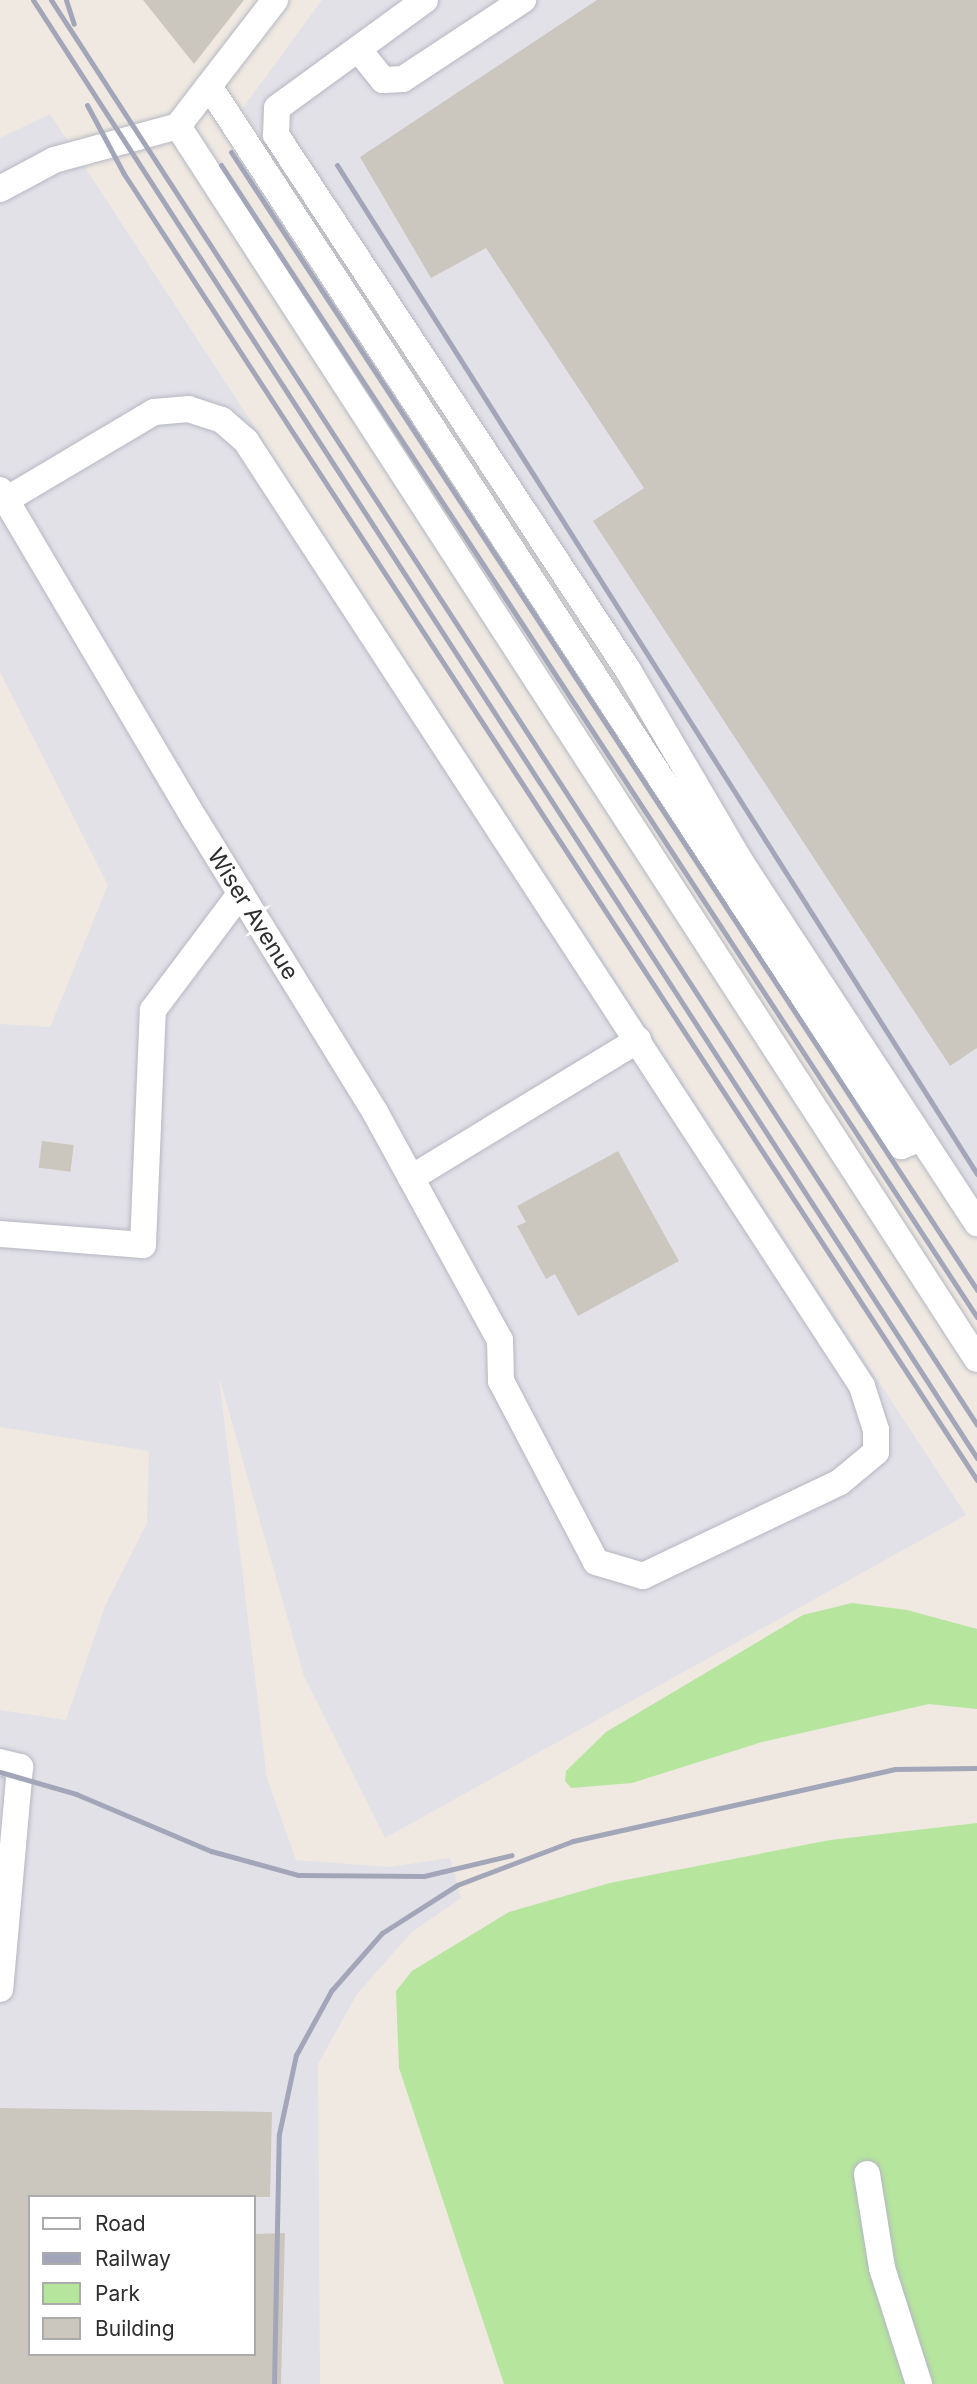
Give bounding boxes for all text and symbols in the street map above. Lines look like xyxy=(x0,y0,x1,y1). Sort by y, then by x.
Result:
street label: Wiser Avenue xyxy=(202,843,304,985)
legend xyxy=(28,2195,256,2356)
text: Road xyxy=(95,2211,146,2236)
text: Railway xyxy=(95,2246,171,2271)
text: Park xyxy=(95,2281,140,2306)
text: Building xyxy=(95,2316,175,2341)

